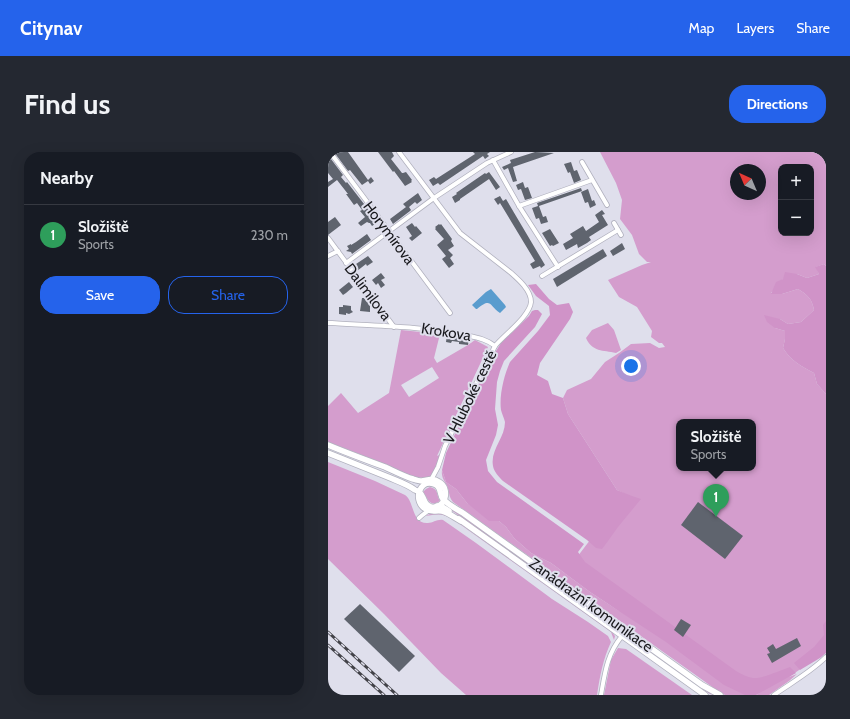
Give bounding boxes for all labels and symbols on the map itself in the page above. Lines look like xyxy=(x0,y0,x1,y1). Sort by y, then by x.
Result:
north arrow xyxy=(730,164,766,200)
street label: Horymírova xyxy=(359,198,419,269)
street label: Dalimilova xyxy=(341,260,396,325)
street label: Krokova xyxy=(420,319,473,345)
street label: V Hluboké cestě xyxy=(440,347,501,447)
your location xyxy=(621,356,641,376)
pin: 1 xyxy=(703,484,729,517)
street label: Zanádražní komunikace xyxy=(526,554,657,656)

